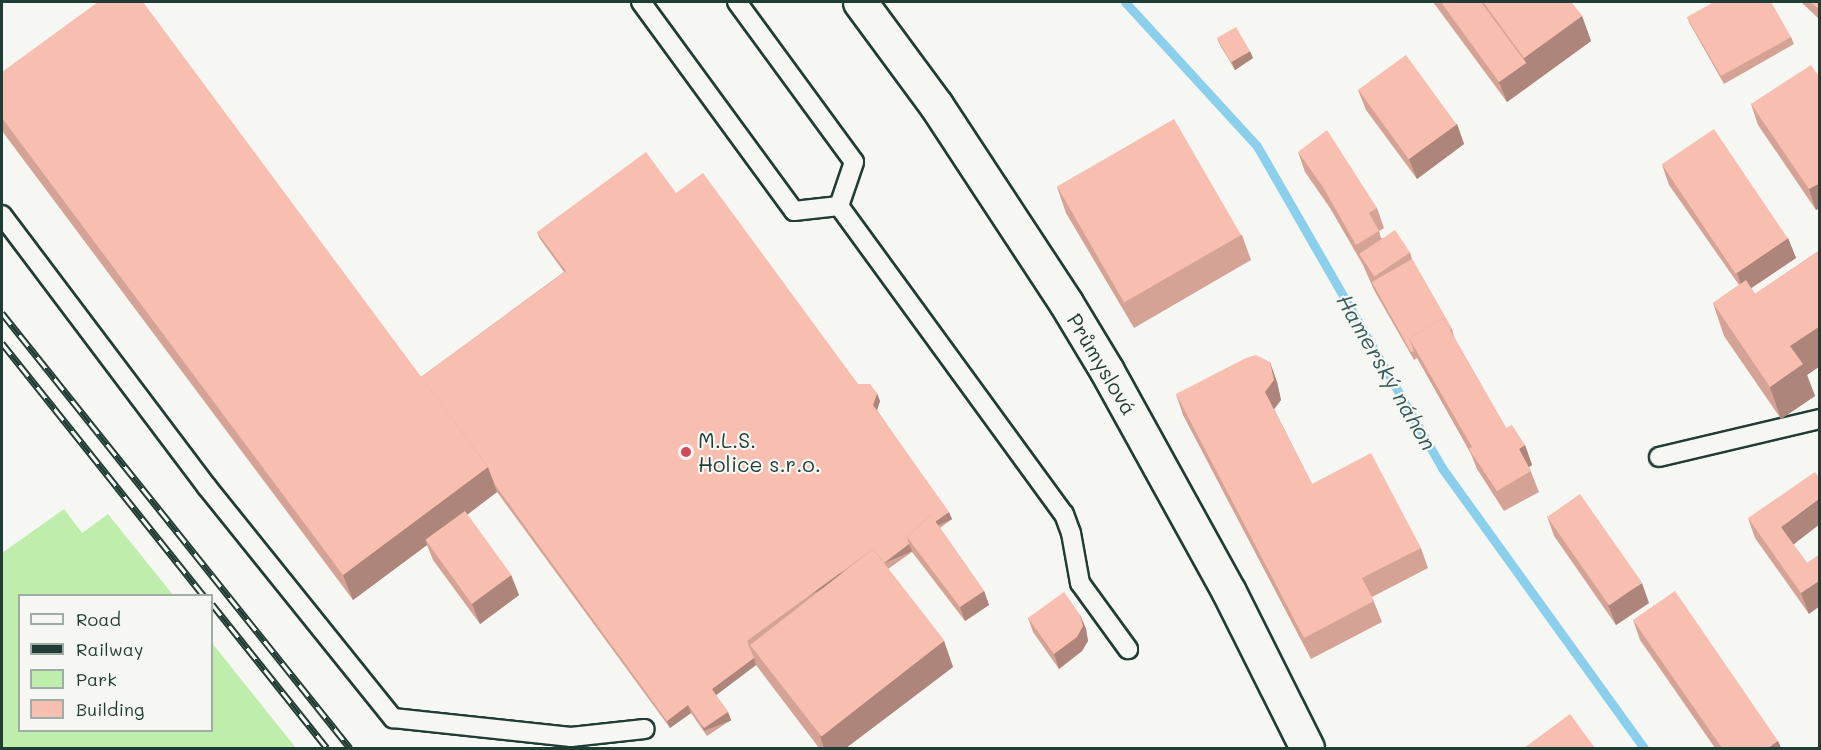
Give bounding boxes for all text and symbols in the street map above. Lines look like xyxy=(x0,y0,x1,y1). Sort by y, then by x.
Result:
water label: Hamerský náhon xyxy=(1332,289,1442,455)
street label: Průmyslová xyxy=(1062,309,1142,419)
place label: M.L.S. Holice s.r.o. xyxy=(698,427,821,477)
marker: M.L.S. Holice s.r.o. xyxy=(679,445,693,459)
legend xyxy=(18,594,213,732)
text: Road xyxy=(76,607,121,631)
text: Railway xyxy=(76,637,143,661)
text: Park xyxy=(76,667,117,691)
text: Building xyxy=(76,697,144,721)

